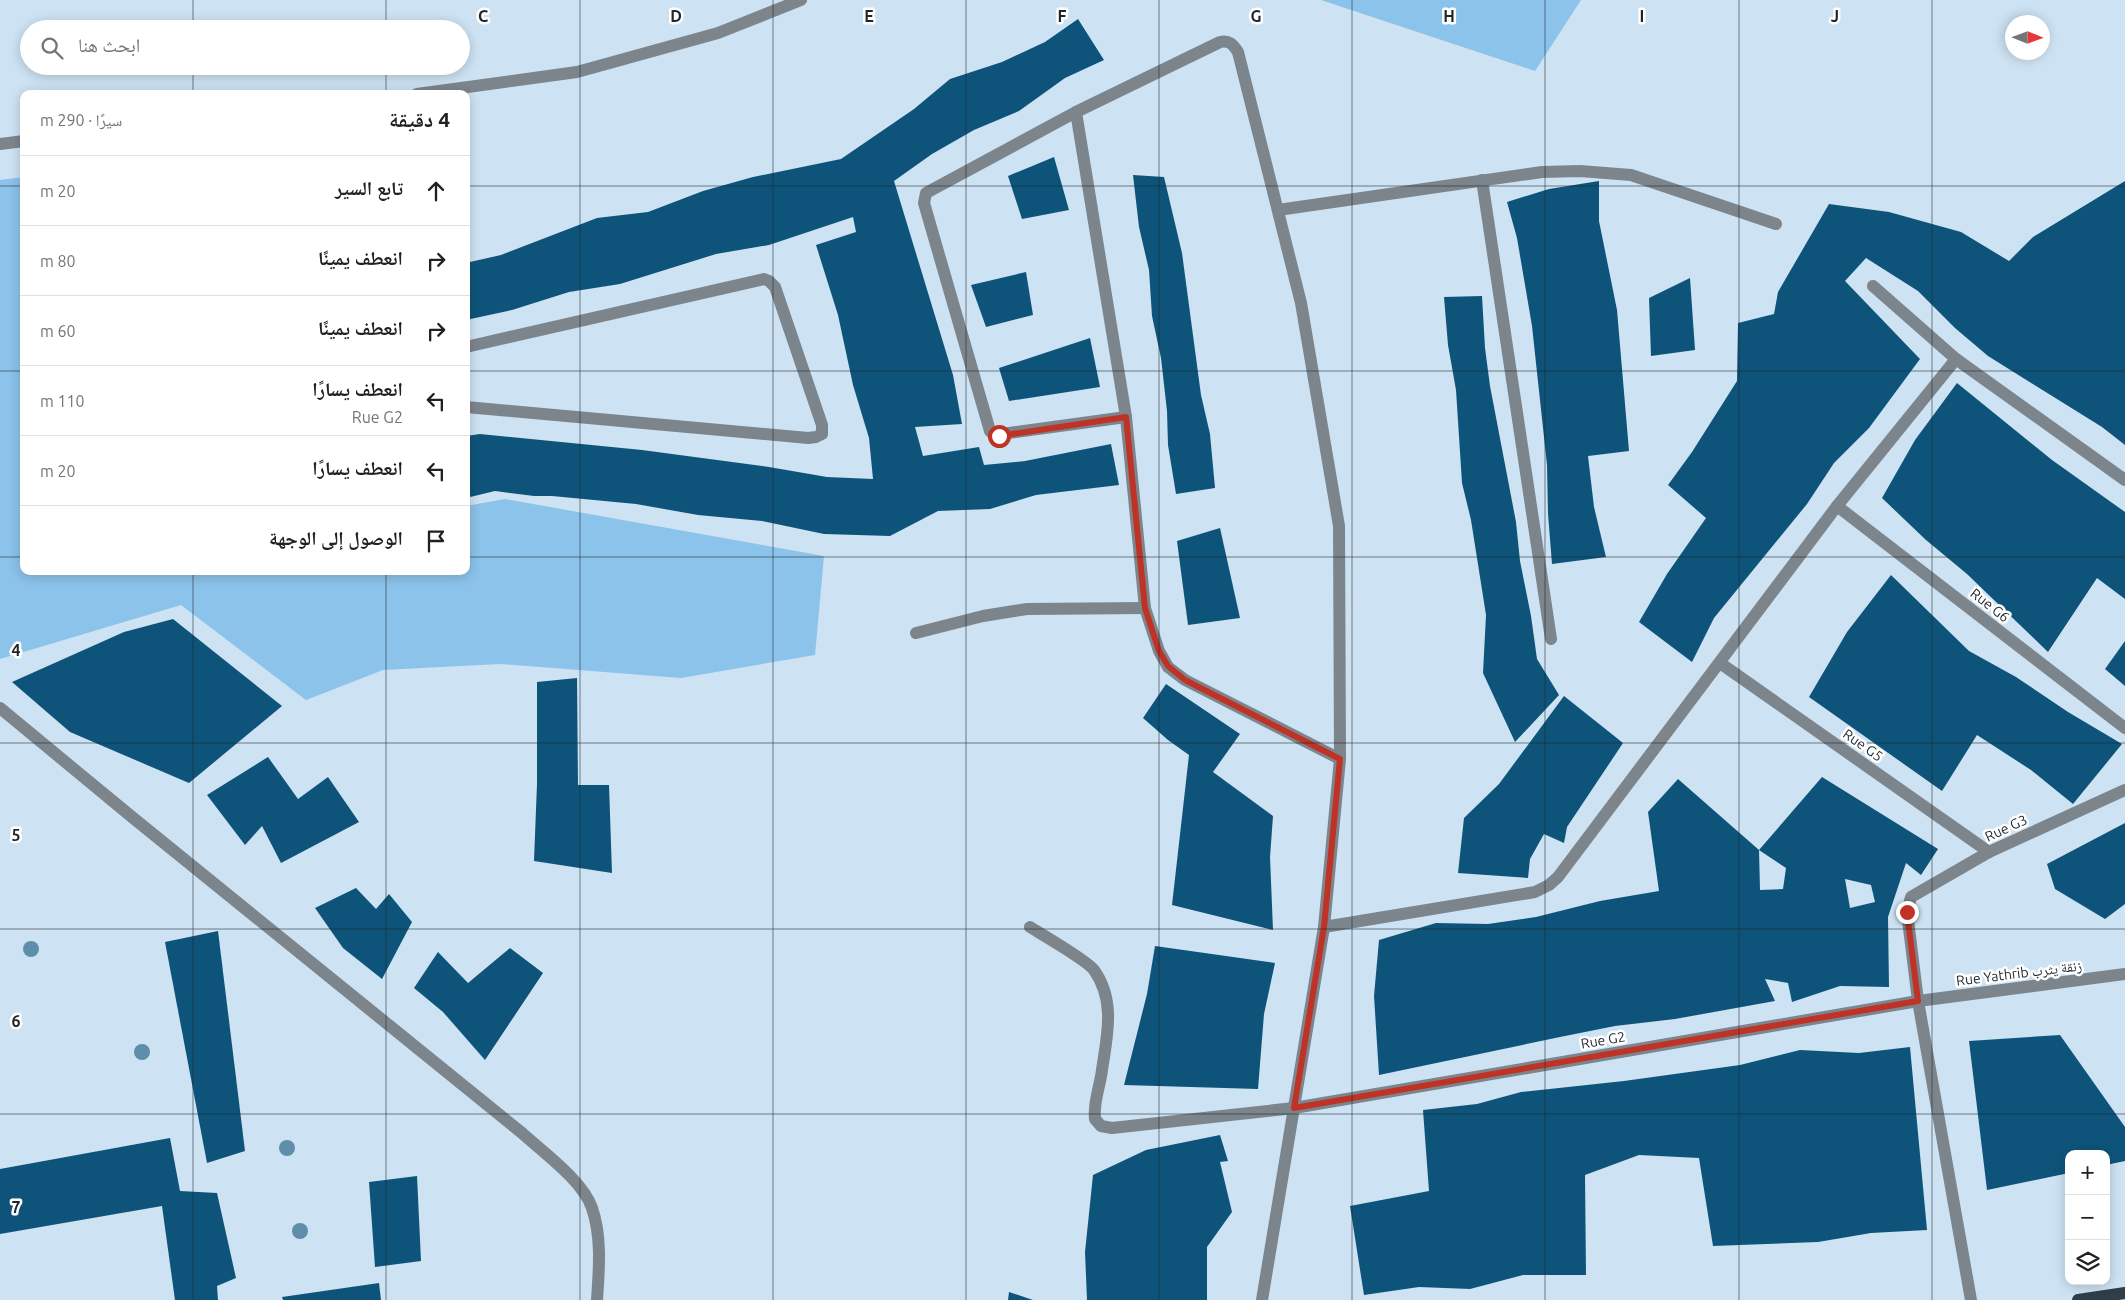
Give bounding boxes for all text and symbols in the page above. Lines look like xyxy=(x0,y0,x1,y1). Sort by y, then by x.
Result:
text: C xyxy=(478,7,488,25)
text: D xyxy=(670,7,682,25)
text: E xyxy=(864,7,874,25)
text: F xyxy=(1058,7,1067,25)
text: G xyxy=(1250,7,1262,25)
text: H xyxy=(1443,7,1455,25)
text: I xyxy=(1640,7,1644,25)
text: J xyxy=(1831,7,1839,25)
north arrow xyxy=(2005,15,2050,60)
search box xyxy=(20,20,470,75)
icon: search xyxy=(38,34,66,62)
text: ابحث هنا xyxy=(78,34,140,56)
text: 4 دقيقة xyxy=(389,107,450,131)
text: سيرًا · 290 m xyxy=(40,111,122,129)
text: تابع السير xyxy=(335,177,403,199)
icon: ahead xyxy=(422,177,450,205)
text: 20 m xyxy=(40,182,76,200)
text: انعطف يمينًا xyxy=(318,247,403,269)
icon: right xyxy=(422,247,450,275)
text: 80 m xyxy=(40,252,76,270)
text: انعطف يمينًا xyxy=(318,317,403,339)
icon: right xyxy=(422,317,450,345)
text: 60 m xyxy=(40,322,76,340)
text: انعطف يسارًا xyxy=(312,378,403,400)
icon: left xyxy=(422,387,450,415)
text: 110 m xyxy=(40,392,85,410)
text: Rue G2 xyxy=(352,408,403,426)
route start xyxy=(988,425,1011,448)
text: انعطف يسارًا xyxy=(312,457,403,479)
icon: left xyxy=(422,457,450,485)
text: 20 m xyxy=(40,462,76,480)
text: الوصول إلى الوجهة xyxy=(269,527,403,549)
icon: arrive xyxy=(422,527,450,555)
street label: Rue G6 xyxy=(1967,585,2013,625)
text: 4 xyxy=(11,641,21,659)
street label: Rue G5 xyxy=(1840,726,1886,764)
street label: Rue G3 xyxy=(1982,811,2030,845)
text: 5 xyxy=(11,826,21,844)
route end xyxy=(1896,901,1919,924)
street label: Rue Yathrib زنقة يثرب xyxy=(1955,957,2083,990)
text: 6 xyxy=(11,1012,21,1030)
street label: Rue G2 xyxy=(1580,1028,1626,1052)
map controls xyxy=(2065,1150,2110,1285)
button: + xyxy=(2065,1150,2110,1195)
button: − xyxy=(2065,1195,2110,1240)
text: 7 xyxy=(11,1198,21,1216)
button: layers xyxy=(2065,1240,2110,1285)

